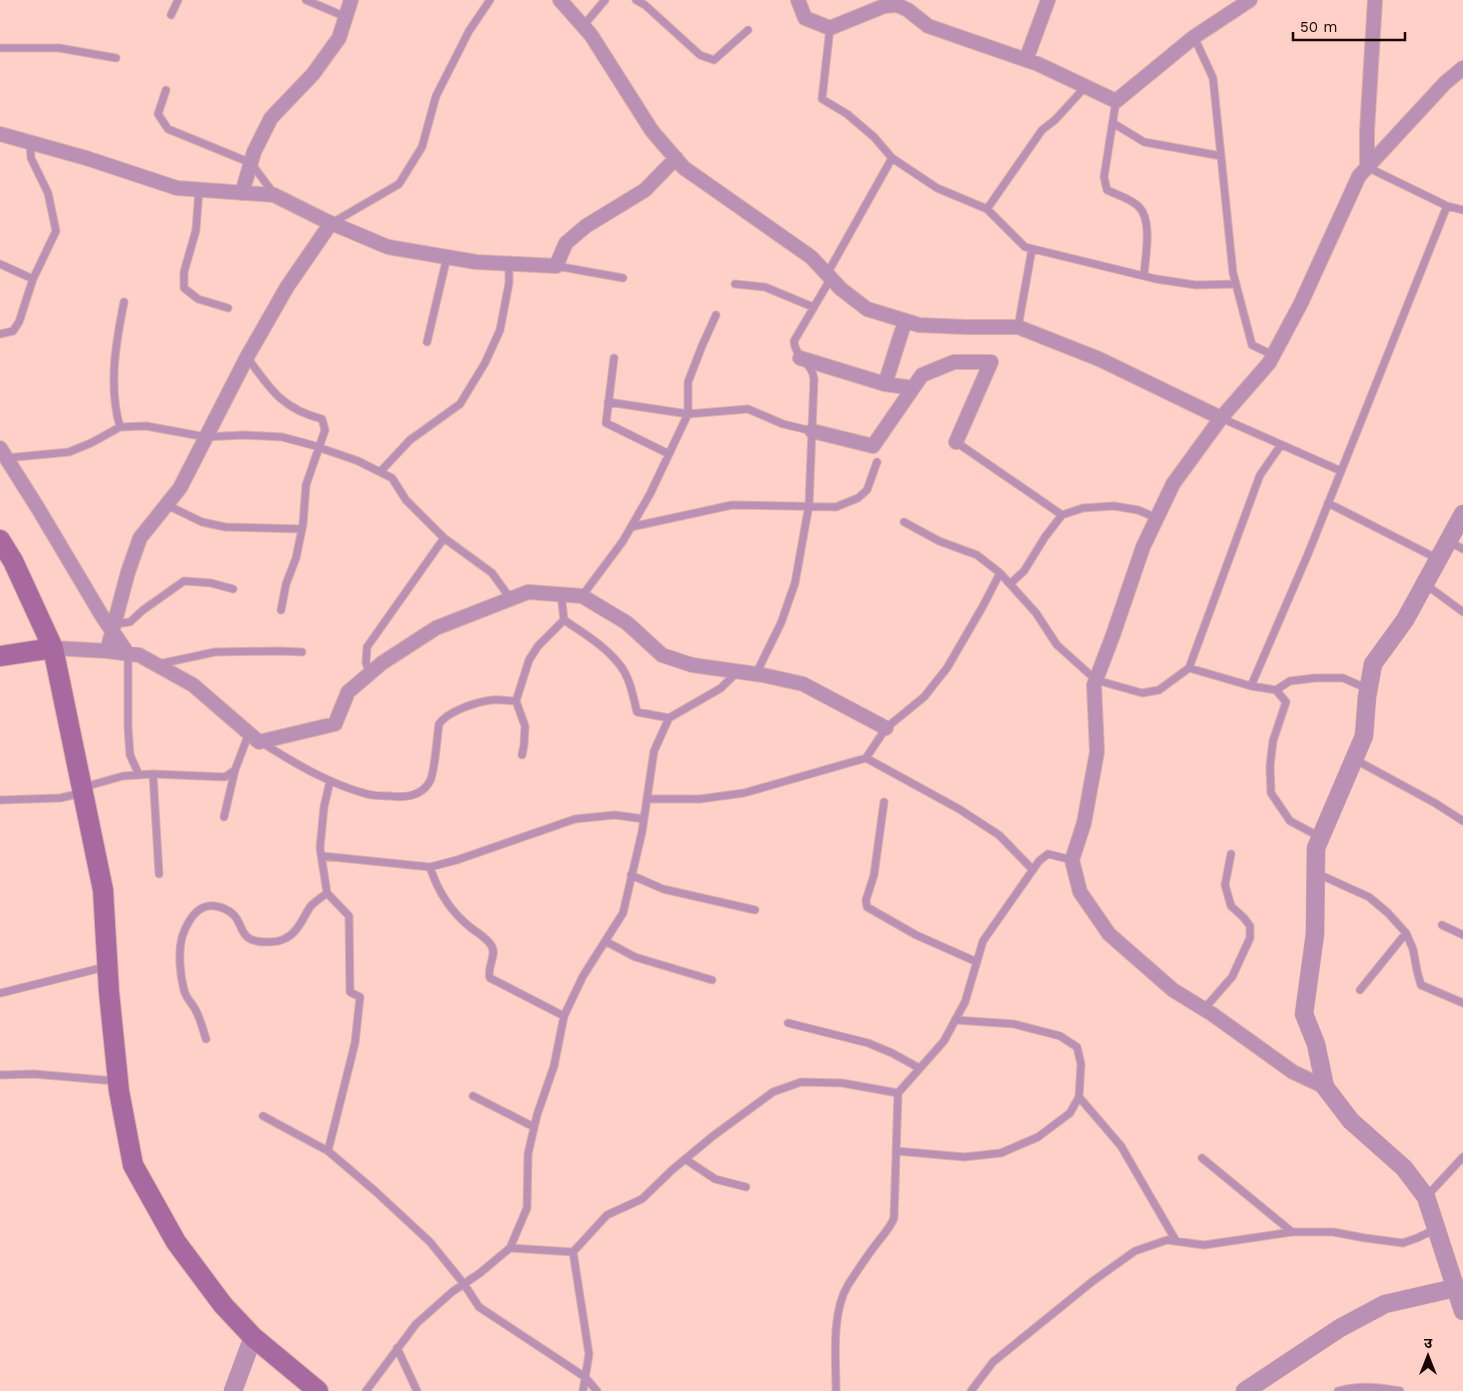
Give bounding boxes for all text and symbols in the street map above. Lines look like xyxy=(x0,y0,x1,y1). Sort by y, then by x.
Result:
scale bar xyxy=(1293,10,1406,42)
text: 50 m xyxy=(1300,18,1337,36)
north arrow xyxy=(1403,1331,1453,1381)
text: उ xyxy=(1424,1335,1433,1351)

